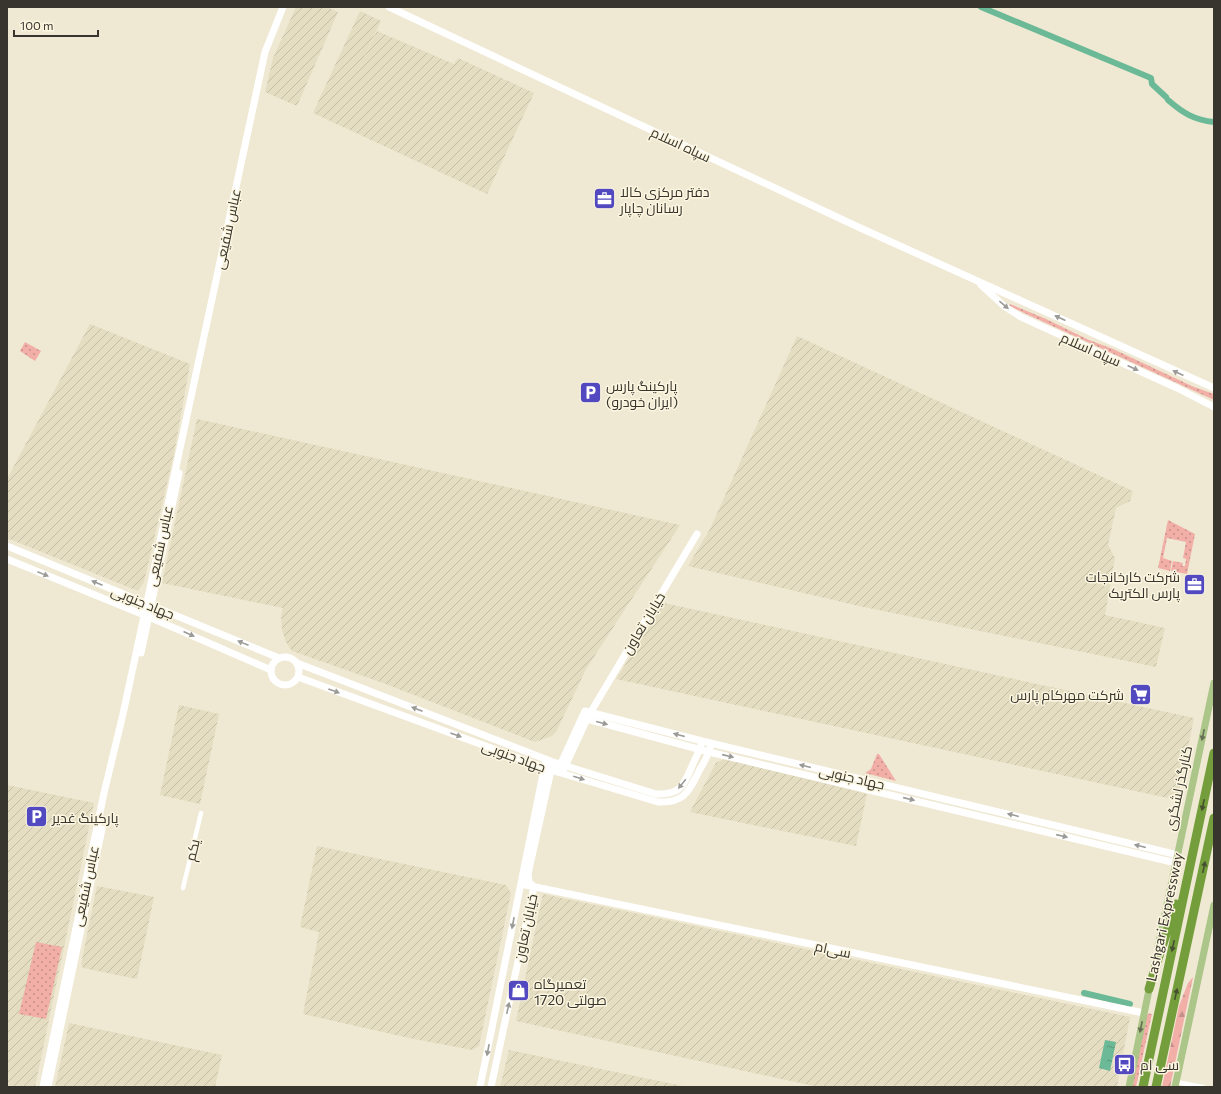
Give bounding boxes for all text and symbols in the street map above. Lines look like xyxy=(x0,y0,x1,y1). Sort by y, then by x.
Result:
scale bar xyxy=(14,12,98,38)
text: 100 m xyxy=(20,18,54,32)
street label: سپاه اسلام xyxy=(647,123,714,167)
place label: دفتر مرکزی کالا رسانان چاپار xyxy=(619,183,710,218)
office icon: دفتر مرکزی کالا رسانان چاپار xyxy=(591,186,617,212)
street label: عباس شفیعی xyxy=(210,187,244,271)
one-way arrow xyxy=(998,301,1009,309)
one-way arrow xyxy=(1055,315,1066,321)
street label: سپاه اسلام xyxy=(1057,328,1124,372)
one-way arrow xyxy=(1127,365,1138,371)
one-way arrow xyxy=(1173,370,1184,376)
place label: پارکینگ پارس (ایران خودرو) xyxy=(606,377,678,410)
parking icon: پارکینگ پارس (ایران خودرو) xyxy=(577,380,603,406)
street label: عباس شفیعی xyxy=(142,504,176,588)
place label: شرکت کارخانجات پارس الکتریک xyxy=(1086,568,1180,603)
one-way arrow xyxy=(38,571,50,577)
office icon: شرکت کارخانجات پارس الکتریک xyxy=(1182,571,1208,597)
one-way arrow xyxy=(91,580,103,586)
street label: جهاد جنوبی xyxy=(109,582,177,622)
street label: خیابان تعاون xyxy=(618,589,668,657)
one-way arrow xyxy=(184,631,195,637)
one-way arrow xyxy=(237,640,249,646)
supermarket icon: شرکت مهرکام پارس xyxy=(1127,681,1153,707)
place label: شرکت مهرکام پارس xyxy=(1010,686,1124,705)
one-way arrow xyxy=(329,688,341,694)
one-way arrow xyxy=(410,706,422,712)
one-way arrow xyxy=(596,720,608,726)
one-way arrow xyxy=(1200,729,1206,741)
one-way arrow xyxy=(673,732,685,738)
one-way arrow xyxy=(451,733,463,739)
street label: جهاد جنوبی xyxy=(480,737,548,775)
street label: کنارگذر لشگری xyxy=(1161,744,1195,832)
one-way arrow xyxy=(721,754,734,760)
street label: جهاد جنوبی xyxy=(818,761,886,793)
one-way arrow xyxy=(799,763,811,769)
one-way arrow xyxy=(573,776,585,782)
one-way arrow xyxy=(678,779,687,789)
one-way arrow xyxy=(902,797,915,803)
one-way arrow xyxy=(1199,799,1205,811)
parking icon: پارکینگ غدیر xyxy=(23,804,49,830)
place label: پارکینگ غدیر xyxy=(51,809,119,828)
one-way arrow xyxy=(1007,812,1020,818)
one-way arrow xyxy=(1056,833,1068,839)
street label: یکم xyxy=(181,837,205,863)
one-way arrow xyxy=(1134,842,1146,848)
street label: عباس شفیعی xyxy=(68,844,102,928)
street label: Lashgari Expressway xyxy=(1142,851,1186,983)
one-way arrow xyxy=(1201,861,1207,873)
street label: خیابان تعاون xyxy=(509,892,541,964)
one-way arrow xyxy=(510,916,516,929)
street label: سی‌ام xyxy=(813,937,853,963)
one-way arrow xyxy=(1169,939,1175,952)
place label: تعمیرگاه 1720 صولتی xyxy=(534,975,607,1008)
shop icon: تعمیرگاه 1720 صولتی xyxy=(505,978,531,1004)
one-way arrow xyxy=(1174,988,1180,1000)
one-way arrow xyxy=(506,1002,512,1014)
one-way arrow xyxy=(1138,1020,1144,1033)
one-way arrow xyxy=(484,1044,490,1056)
bus stop icon: سی ام xyxy=(1111,1051,1137,1077)
place label: سی ام xyxy=(1140,1056,1179,1075)

